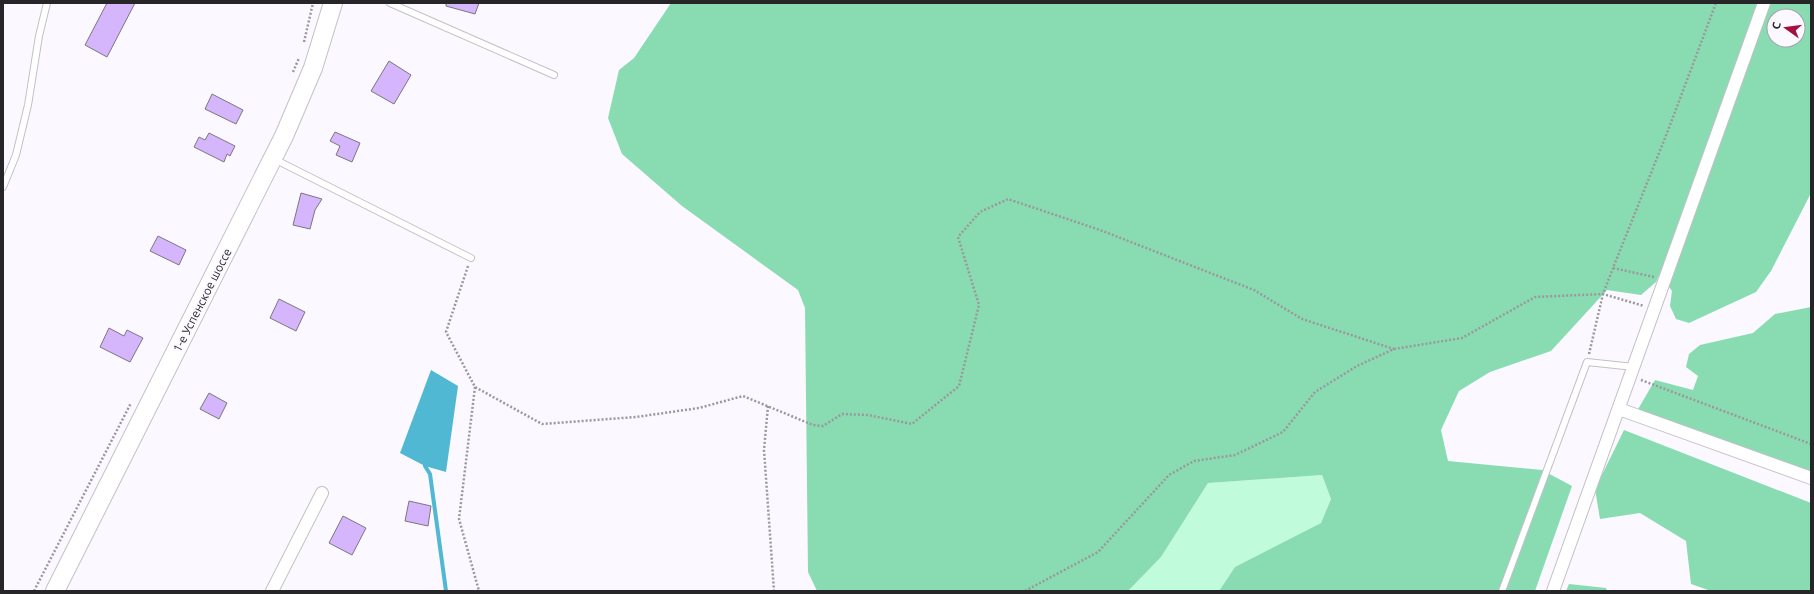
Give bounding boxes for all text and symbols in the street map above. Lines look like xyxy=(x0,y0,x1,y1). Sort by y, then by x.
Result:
north arrow xyxy=(1766,8,1806,48)
text: С xyxy=(1770,21,1783,30)
street label: 1-е Успенское шоссе xyxy=(170,246,234,354)

